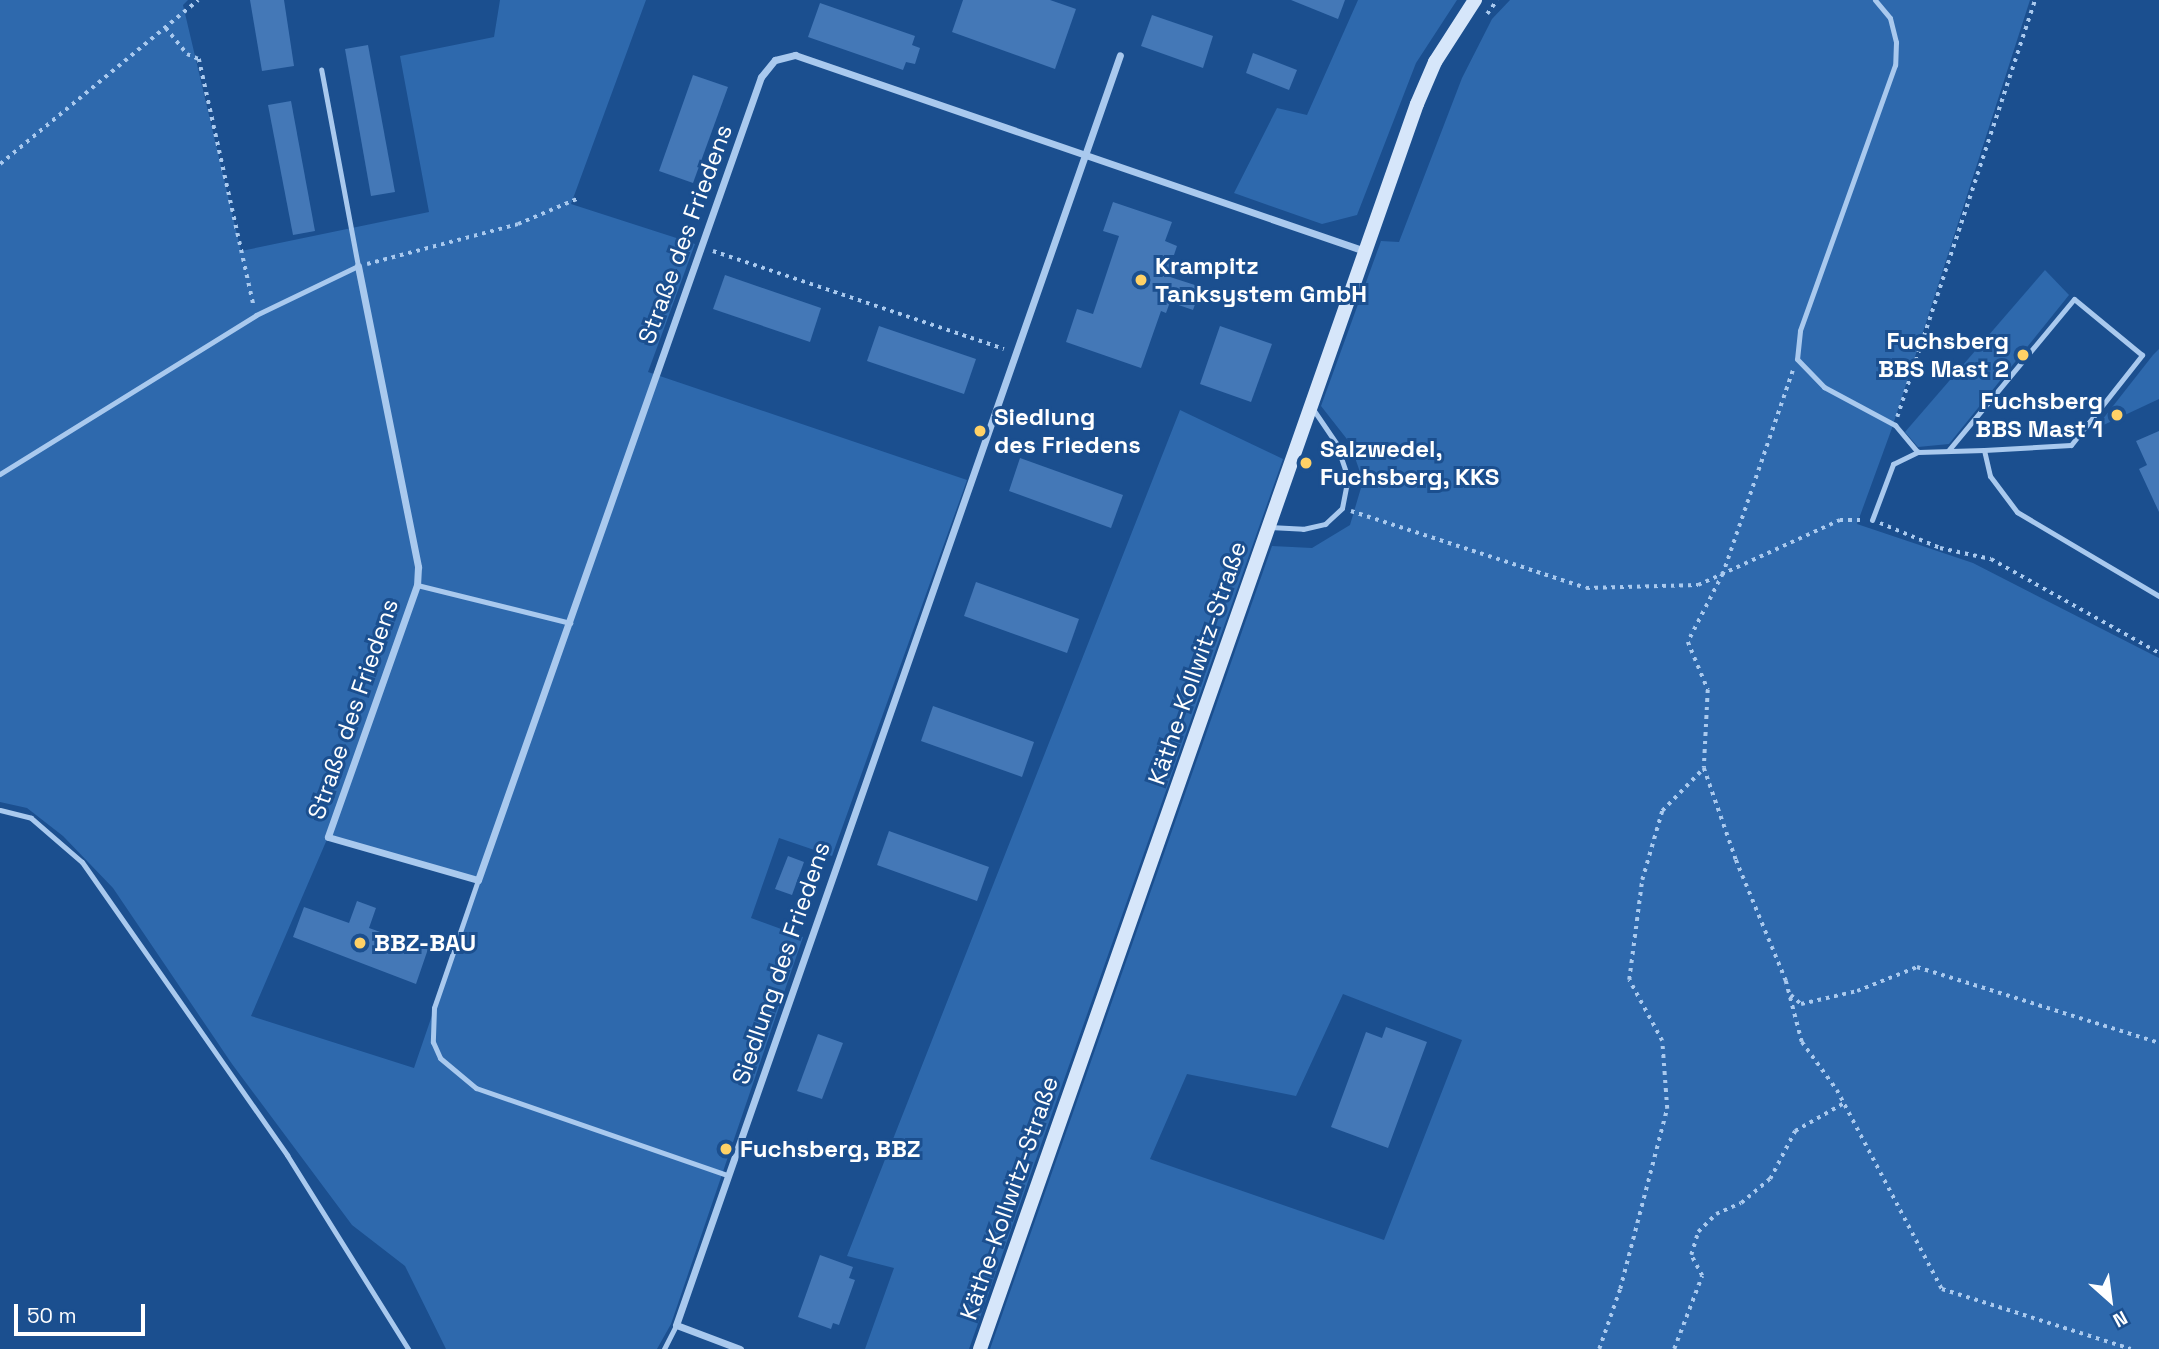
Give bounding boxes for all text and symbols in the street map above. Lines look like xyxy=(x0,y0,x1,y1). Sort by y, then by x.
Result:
street label: Straße des Friedens xyxy=(632,120,738,348)
place label: Krampitz Tanksystem GmbH xyxy=(1155,252,1367,308)
marker: Krampitz Tanksystem GmbH xyxy=(1133,272,1149,288)
place label: Fuchsberg BBS Mast 2 xyxy=(1878,327,2009,383)
marker: Fuchsberg BBS Mast 2 xyxy=(2015,347,2031,363)
place label: Fuchsberg BBS Mast 1 xyxy=(1975,387,2103,443)
place label: Siedlung des Friedens xyxy=(994,403,1141,459)
marker: Fuchsberg BBS Mast 1 xyxy=(2109,407,2125,423)
marker: Siedlung des Friedens xyxy=(972,423,988,439)
place label: Salzwedel, Fuchsberg, KKS xyxy=(1320,435,1500,491)
marker: Salzwedel, Fuchsberg, KKS xyxy=(1298,455,1314,471)
street label: Käthe-Kollwitz-Straße xyxy=(1142,537,1252,789)
street label: Straße des Friedens xyxy=(302,595,404,823)
street label: Siedlung des Friedens xyxy=(726,838,836,1088)
place label: BBZ-BAU xyxy=(374,929,476,957)
marker: BBZ-BAU xyxy=(352,935,368,951)
street label: Käthe-Kollwitz-Straße xyxy=(954,1072,1064,1324)
place label: Fuchsberg, BBZ xyxy=(740,1135,921,1163)
marker: Fuchsberg, BBZ xyxy=(718,1141,734,1157)
north arrow xyxy=(2075,1265,2145,1335)
scale bar xyxy=(18,1290,149,1334)
text: 50 m xyxy=(27,1302,77,1329)
text: N xyxy=(2109,1305,2132,1333)

